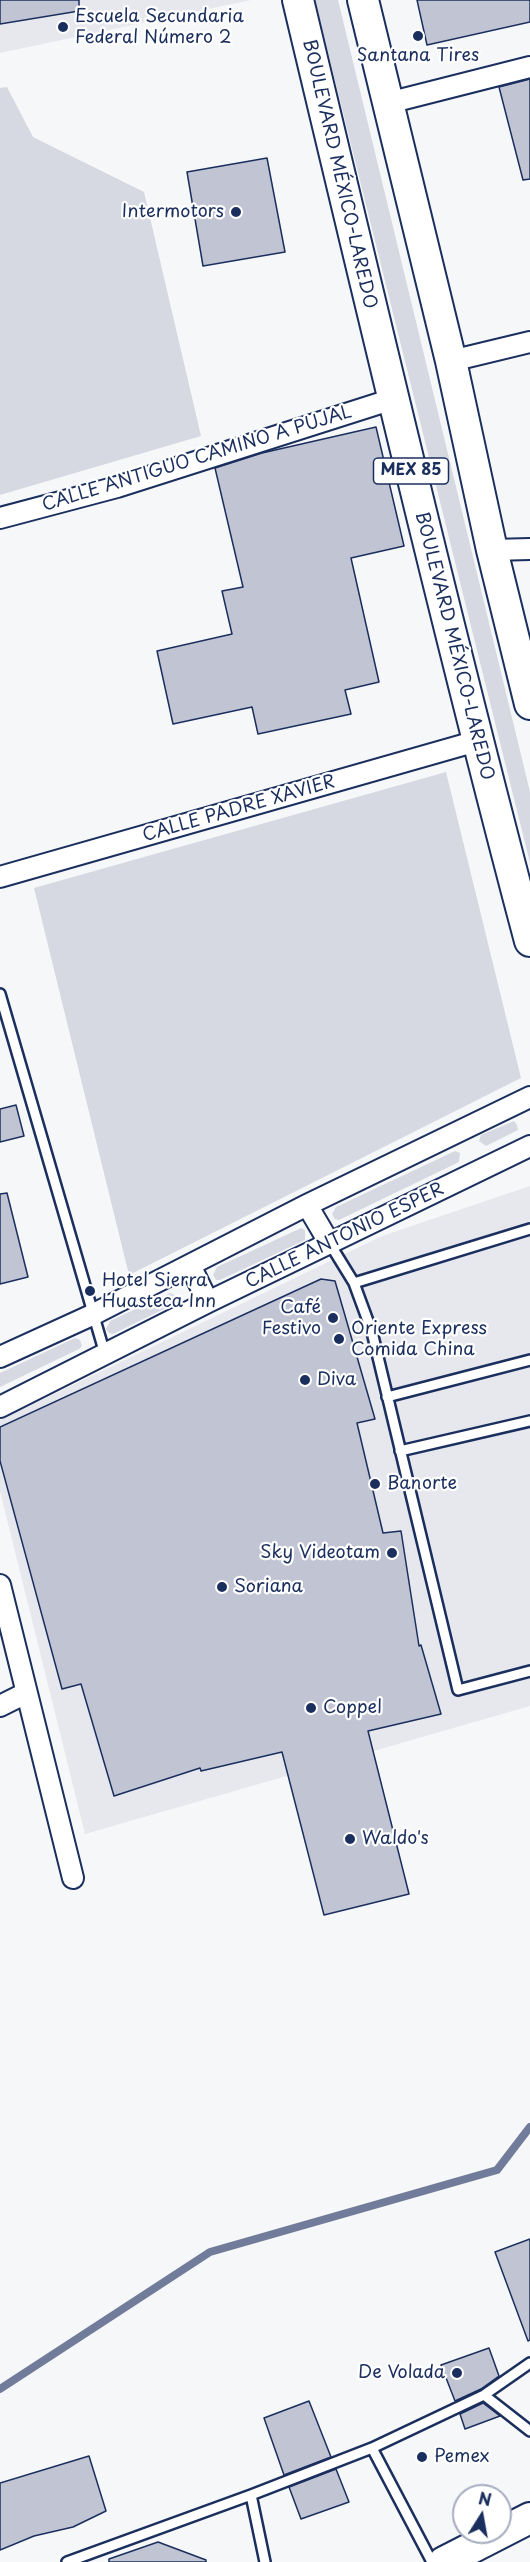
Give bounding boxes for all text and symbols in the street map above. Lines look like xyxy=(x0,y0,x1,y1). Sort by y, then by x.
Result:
place label: Escuela Secundaria Federal Número 2 xyxy=(75,6,244,48)
marker: Escuela Secundaria Federal Número 2 xyxy=(56,20,70,34)
marker: Santana Tires xyxy=(411,29,425,43)
street label: BOULEVARD MÉXICO-LAREDO xyxy=(297,37,381,311)
place label: Santana Tires xyxy=(357,45,479,67)
place label: Intermotors xyxy=(122,201,224,223)
marker: Intermotors xyxy=(229,205,243,219)
street label: CALLE ANTIGUO CAMINO A PUJAL xyxy=(40,402,354,516)
road number: MEX 85 xyxy=(374,458,448,484)
street label: BOULEVARD MÉXICO-LAREDO xyxy=(410,510,498,782)
street label: CALLE PADRE XAVIER xyxy=(140,771,338,847)
street label: CALLE ANTONIO ESPER xyxy=(242,1178,448,1294)
place label: Hotel Sierra Huasteca Inn xyxy=(102,1270,216,1312)
marker: Hotel Sierra Huasteca Inn xyxy=(83,1284,97,1298)
place label: Café Festivo xyxy=(262,1297,321,1340)
marker: Café Festivo xyxy=(326,1311,340,1325)
place label: Oriente Express Comida China xyxy=(351,1318,487,1360)
marker: Oriente Express Comida China xyxy=(332,1332,346,1346)
place label: Diva xyxy=(317,1369,356,1391)
marker: Diva xyxy=(298,1373,312,1387)
place label: Banorte xyxy=(387,1473,457,1495)
marker: Banorte xyxy=(368,1477,382,1491)
place label: Sky Videotam xyxy=(260,1542,380,1564)
marker: Sky Videotam xyxy=(385,1546,399,1560)
place label: Soriana xyxy=(234,1576,303,1598)
marker: Soriana xyxy=(215,1580,229,1594)
place label: Coppel xyxy=(323,1697,382,1719)
marker: Coppel xyxy=(304,1701,318,1715)
place label: Waldo's xyxy=(362,1828,429,1850)
marker: Waldo's xyxy=(343,1832,357,1846)
place label: De Volada xyxy=(358,2362,445,2384)
marker: De Volada xyxy=(450,2366,464,2380)
place label: Pemex xyxy=(434,2446,489,2468)
marker: Pemex xyxy=(415,2450,429,2464)
north arrow xyxy=(452,2484,512,2544)
text: N xyxy=(477,2485,494,2511)

